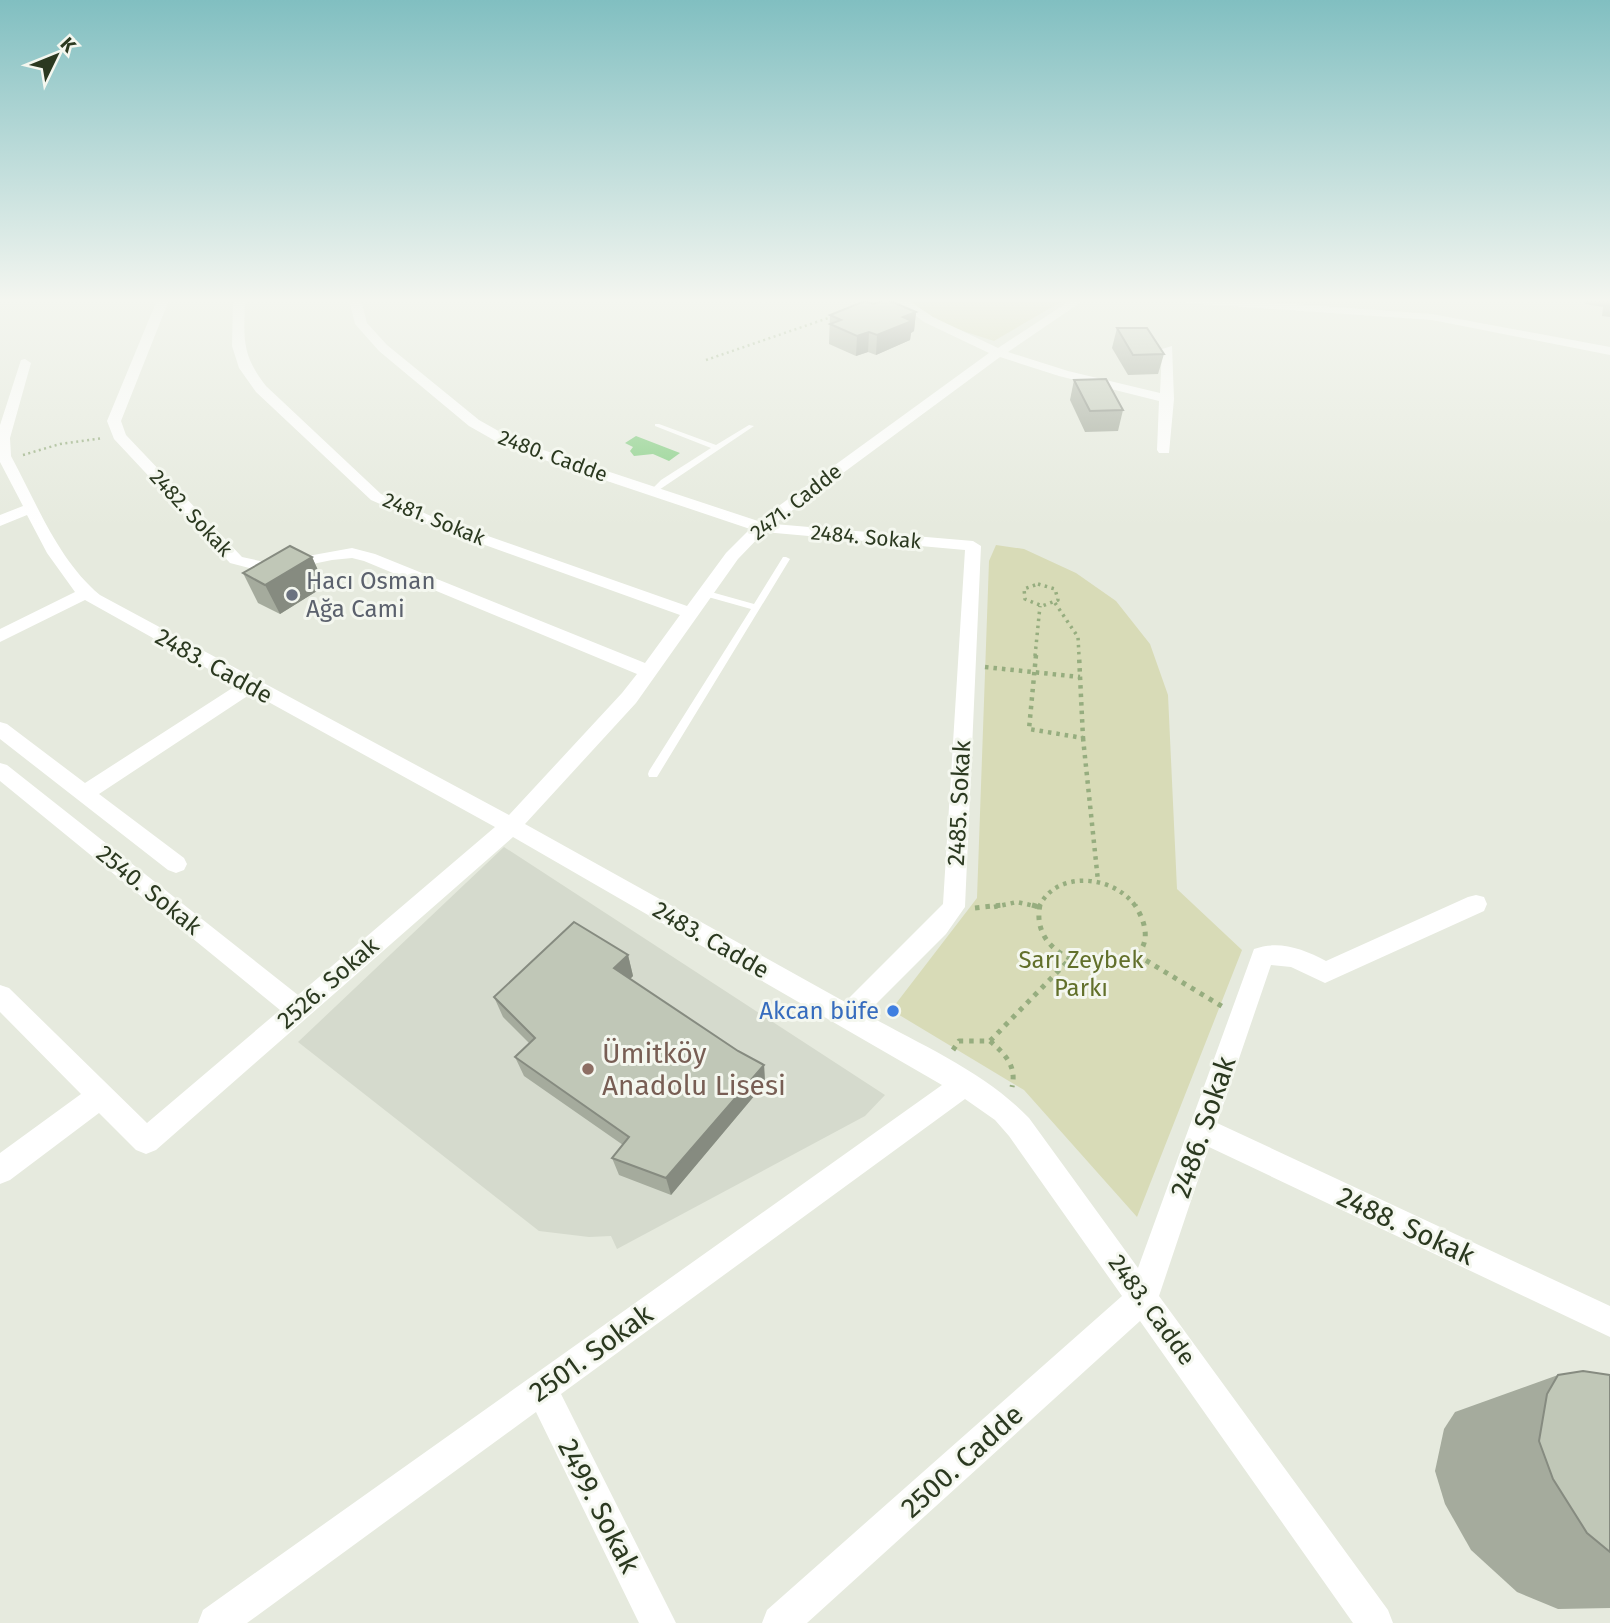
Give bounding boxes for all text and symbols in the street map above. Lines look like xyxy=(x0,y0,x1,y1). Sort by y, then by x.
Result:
north arrow xyxy=(21,21,91,91)
text: K xyxy=(56,33,81,58)
street label: 2480. Cadde xyxy=(495,424,611,488)
street label: 2471. Cadde xyxy=(745,458,847,546)
street label: 2482. Sokak xyxy=(144,464,238,562)
street label: 2481. Sokak xyxy=(379,487,489,551)
street label: 2484. Sokak xyxy=(810,519,923,555)
place label: Hacı Osman Ağa Cami xyxy=(306,567,435,623)
marker: Hacı Osman Ağa Cami xyxy=(284,587,300,603)
street label: 2483. Cadde xyxy=(151,622,277,710)
street label: 2485. Sokak xyxy=(942,739,976,867)
street label: 2540. Sokak xyxy=(91,839,208,941)
street label: 2483. Cadde xyxy=(648,896,774,984)
street label: 2526. Sokak xyxy=(272,931,385,1034)
park label: Sarı Zeybek Parkı xyxy=(1019,946,1144,1002)
place label: Akcan büfe xyxy=(759,997,879,1025)
marker: Akcan büfe xyxy=(885,1003,901,1019)
place label: Ümitköy Anadolu Lisesi xyxy=(602,1037,786,1102)
street label: 2486. Sokak xyxy=(1163,1051,1243,1202)
marker: Ümitköy Anadolu Lisesi xyxy=(580,1061,596,1077)
street label: 2488. Sokak xyxy=(1332,1180,1481,1273)
street label: 2483. Cadde xyxy=(1103,1249,1201,1371)
street label: 2501. Sokak xyxy=(523,1297,660,1409)
street label: 2500. Cadde xyxy=(894,1398,1030,1524)
street label: 2499. Sokak xyxy=(551,1433,647,1579)

